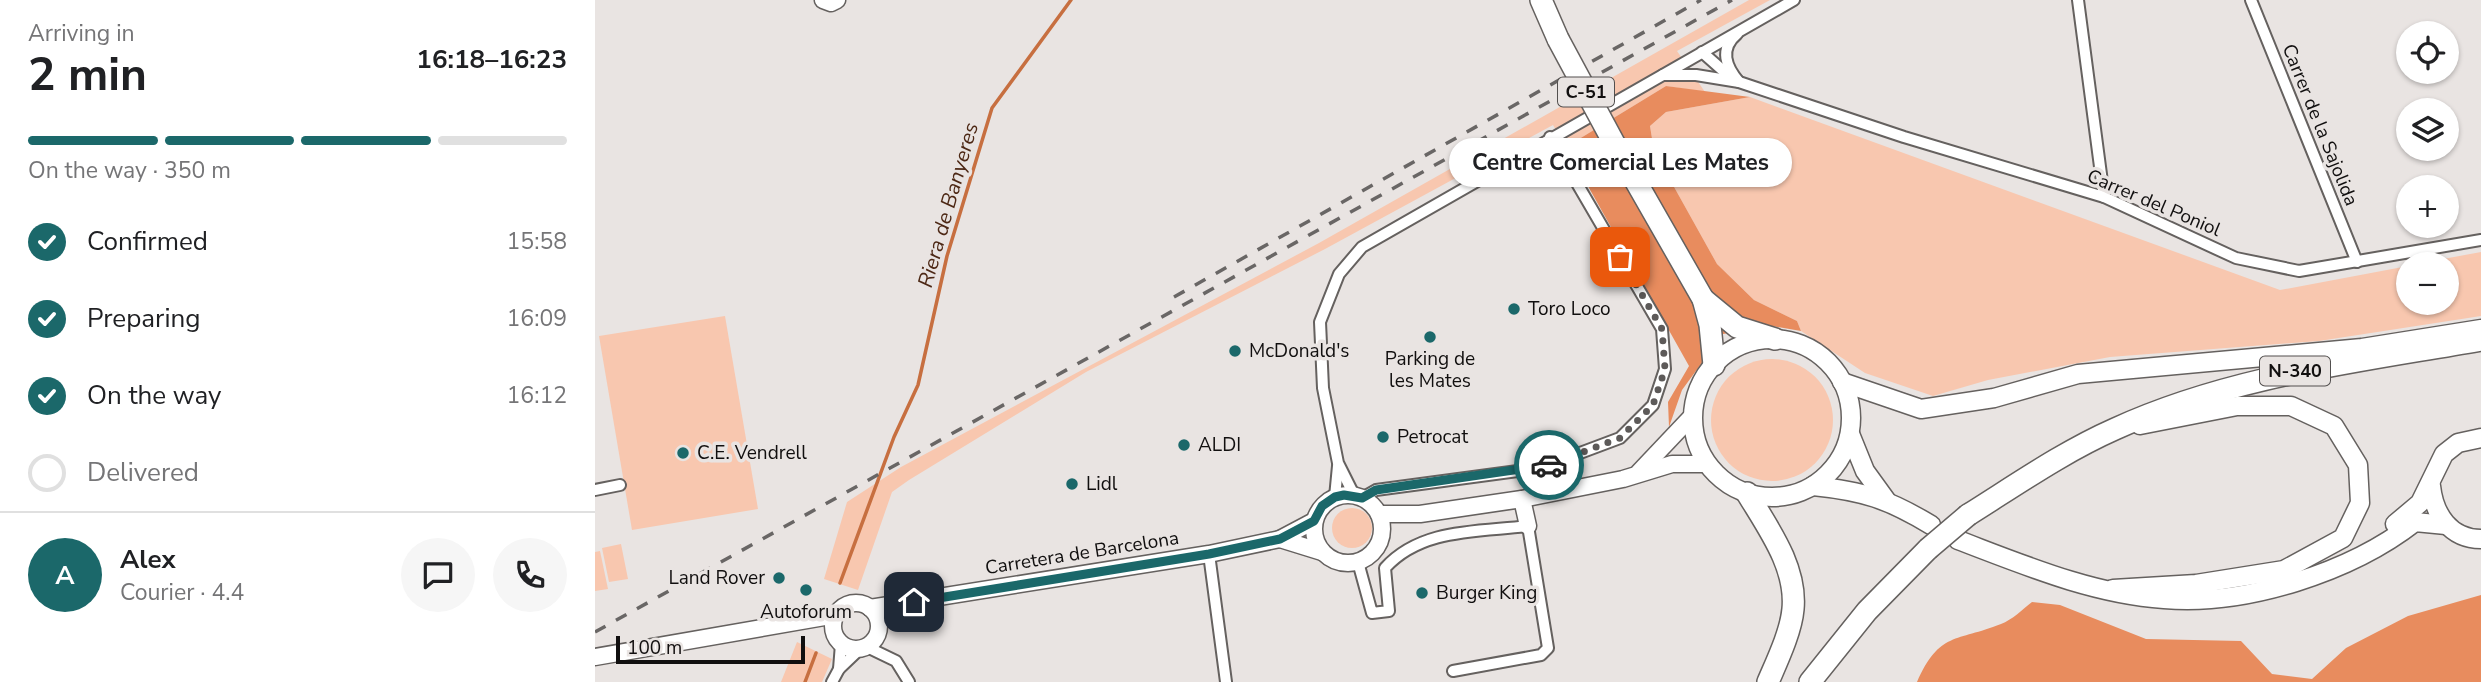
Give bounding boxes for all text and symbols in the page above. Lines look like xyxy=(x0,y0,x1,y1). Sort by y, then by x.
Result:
text: Arriving in xyxy=(28,18,135,49)
map controls xyxy=(2396,21,2459,315)
button: locate xyxy=(2396,21,2459,84)
street label: Carrer de la Sajolida xyxy=(2276,40,2364,210)
text: 16:18–16:23 xyxy=(416,42,567,77)
text: 2 min xyxy=(28,43,147,106)
road number: C-51 xyxy=(1558,78,1614,106)
button: layers xyxy=(2396,98,2459,161)
water label: Riera de Banyeres xyxy=(911,119,985,291)
callout: Centre Comercial Les Mates xyxy=(1448,138,1791,187)
text: Centre Comercial Les Mates xyxy=(1472,147,1769,178)
text: On the way · 350 m xyxy=(28,155,231,186)
street label: Carrer del Poniol xyxy=(2083,163,2225,243)
button: + xyxy=(2396,175,2459,238)
icon: check xyxy=(28,223,66,261)
text: Confirmed xyxy=(87,224,208,259)
text: 15:58 xyxy=(507,226,567,257)
pin xyxy=(1590,227,1650,287)
icon: bag xyxy=(1601,238,1639,276)
button: − xyxy=(2396,252,2459,315)
place label: Toro Loco xyxy=(1528,296,1611,322)
icon: check xyxy=(28,300,66,338)
text: Preparing xyxy=(87,301,200,336)
marker: Toro Loco xyxy=(1506,301,1522,317)
text: 16:09 xyxy=(507,303,567,334)
marker: Parking de les Mates xyxy=(1422,329,1438,345)
place label: McDonald's xyxy=(1249,338,1350,364)
marker: McDonald's xyxy=(1227,343,1243,359)
place label: Parking de les Mates xyxy=(1385,346,1475,394)
road number: N-340 xyxy=(2260,356,2330,386)
icon: check xyxy=(28,377,66,415)
text: On the way xyxy=(87,378,221,413)
text: 16:12 xyxy=(507,380,567,411)
place label: Petrocat xyxy=(1397,424,1468,450)
marker: Petrocat xyxy=(1375,429,1391,445)
courier xyxy=(1514,430,1584,500)
place label: ALDI xyxy=(1198,432,1241,458)
marker: ALDI xyxy=(1176,437,1192,453)
place label: C.E. Vendrell xyxy=(697,440,807,466)
marker: C.E. Vendrell xyxy=(675,445,691,461)
icon: car xyxy=(1530,446,1568,484)
text: Delivered xyxy=(87,455,199,490)
place label: Lidl xyxy=(1086,471,1118,497)
marker: Lidl xyxy=(1064,476,1080,492)
street label: Carretera de Barcelona xyxy=(983,525,1181,581)
button: chat xyxy=(401,538,475,612)
button: phone xyxy=(493,538,567,612)
text: Alex xyxy=(120,542,176,577)
text: A xyxy=(55,558,75,593)
place label: Land Rover xyxy=(668,565,765,591)
marker: Land Rover xyxy=(771,570,787,586)
pin xyxy=(884,572,944,632)
text: Courier · 4.4 xyxy=(120,577,244,608)
place label: Burger King xyxy=(1436,580,1537,606)
marker: Autoforum xyxy=(798,582,814,598)
icon: home xyxy=(895,583,933,621)
marker: Burger King xyxy=(1414,585,1430,601)
place label: Autoforum xyxy=(760,599,852,625)
scale bar xyxy=(616,633,805,665)
text: 100 m xyxy=(627,635,682,661)

